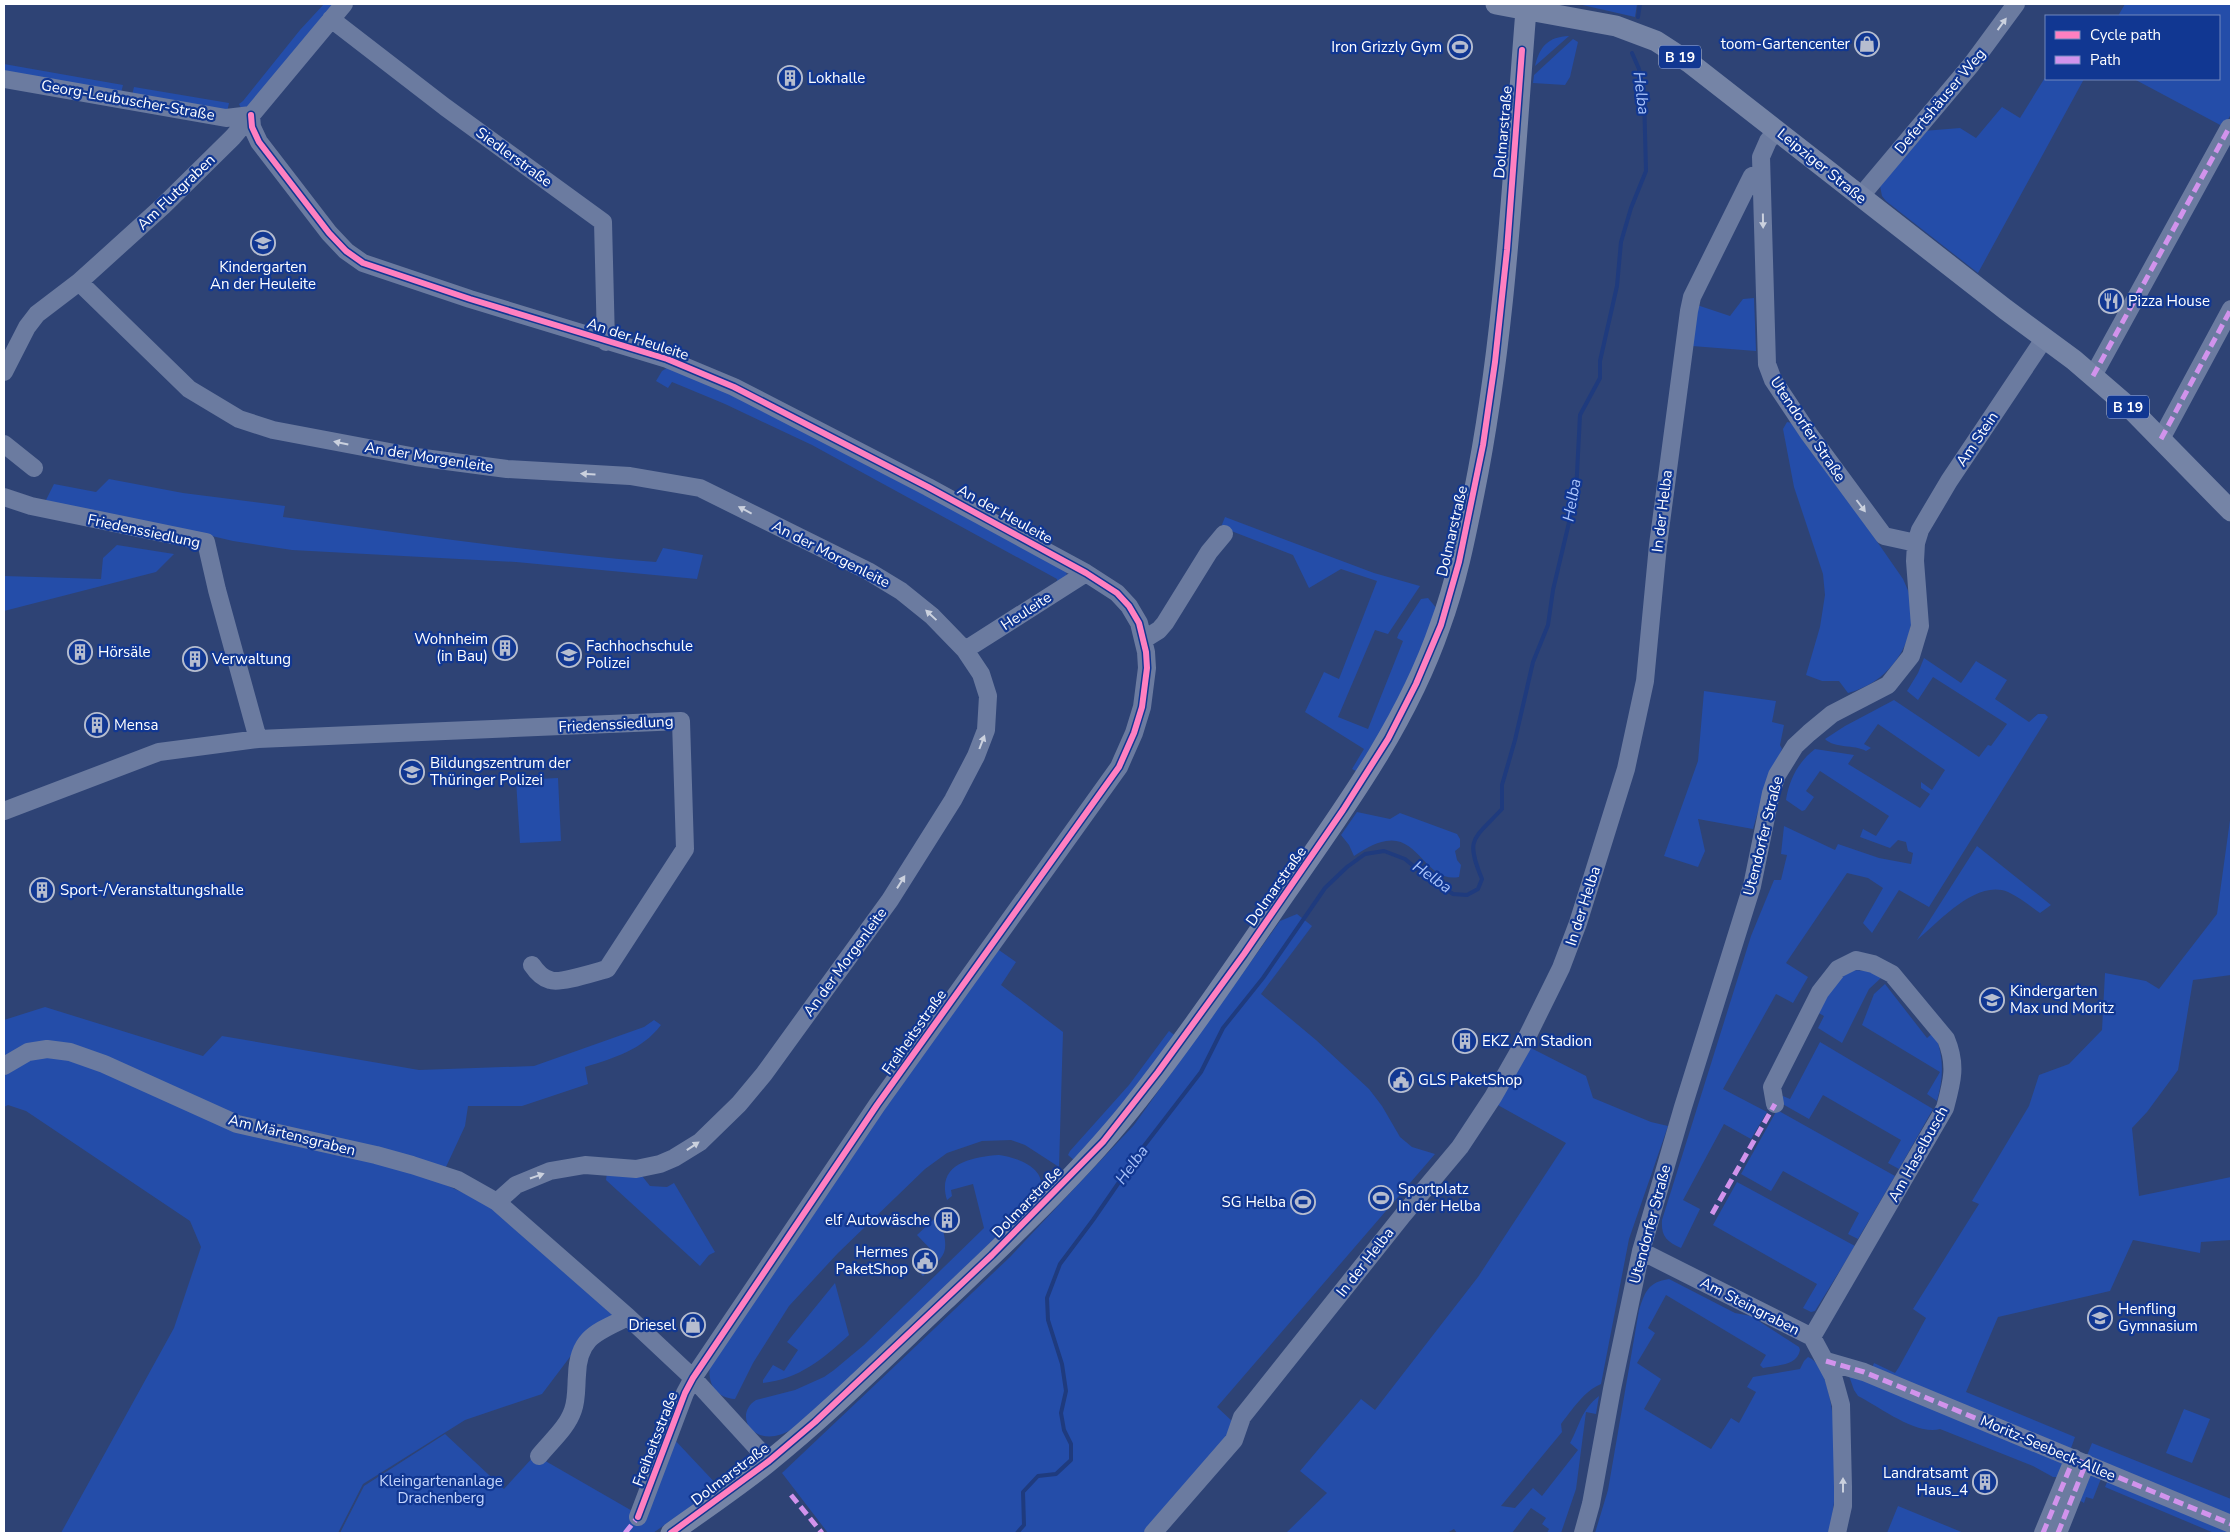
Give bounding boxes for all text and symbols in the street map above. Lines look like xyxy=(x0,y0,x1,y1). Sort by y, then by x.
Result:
legend xyxy=(2045,15,2220,80)
one-way arrow xyxy=(1997,18,2008,31)
text: Cycle path xyxy=(2090,25,2161,45)
shop icon: toom-Gartencenter xyxy=(1854,31,1880,57)
sports icon: Iron Grizzly Gym xyxy=(1447,34,1473,60)
place label: toom-Gartencenter xyxy=(1721,34,1851,54)
place label: Iron Grizzly Gym xyxy=(1331,37,1442,57)
street label: Defertshäuser Weg xyxy=(1890,44,1990,158)
road number: B 19 xyxy=(1659,46,1701,68)
text: Path xyxy=(2090,50,2121,70)
building icon: Lokhalle xyxy=(777,65,803,91)
place label: Lokhalle xyxy=(808,68,865,88)
water label: Helba xyxy=(1627,70,1655,116)
street label: Georg-Leubuscher-Straße xyxy=(40,75,216,125)
street label: Dolmarstraße xyxy=(1489,85,1517,179)
street label: Siedlerstraße xyxy=(472,122,556,192)
street label: Leipziger Straße xyxy=(1773,124,1871,208)
street label: Am Flutgraben xyxy=(133,150,219,234)
one-way arrow xyxy=(1759,213,1767,229)
school or university icon: Kindergarten An der Heuleite xyxy=(250,230,276,256)
place label: Kindergarten An der Heuleite xyxy=(210,257,316,294)
restaurant icon: Pizza House xyxy=(2098,288,2124,314)
place label: Pizza House xyxy=(2128,291,2210,311)
street label: An der Heuleite xyxy=(584,313,692,365)
street label: Utendorfer Straße xyxy=(1766,373,1851,485)
road number: B 19 xyxy=(2107,396,2149,418)
street label: Am Stein xyxy=(1951,408,2003,470)
street label: An der Morgenleite xyxy=(363,437,495,477)
one-way arrow xyxy=(332,439,348,447)
one-way arrow xyxy=(580,469,596,477)
street label: In der Helba xyxy=(1647,469,1677,553)
water label: Helba xyxy=(1557,477,1587,523)
street label: An der Heuleite xyxy=(954,480,1056,548)
street label: Dolmarstraße xyxy=(1432,484,1472,578)
one-way arrow xyxy=(1856,499,1866,513)
one-way arrow xyxy=(737,506,752,514)
street label: Friedenssiedlung xyxy=(86,509,202,553)
street label: An der Morgenleite xyxy=(769,516,893,592)
street label: Heuleite xyxy=(997,587,1055,635)
one-way arrow xyxy=(925,609,937,621)
place label: Wohnheim (in Bau) xyxy=(414,629,488,666)
building icon: Wohnheim (in Bau) xyxy=(492,635,518,661)
place label: Fachhochschule Polizei xyxy=(586,636,693,673)
building icon: Hörsäle xyxy=(67,639,93,665)
place label: Hörsäle xyxy=(98,642,151,662)
school or university icon: Fachhochschule Polizei xyxy=(556,642,582,668)
building icon: Verwaltung xyxy=(182,646,208,672)
place label: Verwaltung xyxy=(211,649,291,669)
street label: Friedenssiedlung xyxy=(558,711,674,737)
building icon: Mensa xyxy=(84,712,110,738)
place label: Mensa xyxy=(114,715,159,735)
one-way arrow xyxy=(979,734,986,749)
place label: Bildungszentrum der Thüringer Polizei xyxy=(430,753,571,790)
school or university icon: Bildungszentrum der Thüringer Polizei xyxy=(399,759,425,785)
street label: Utendorfer Straße xyxy=(1738,774,1788,898)
street label: Dolmarstraße xyxy=(1241,842,1311,930)
water label: Helba xyxy=(1408,856,1456,898)
street label: In der Helba xyxy=(1561,864,1605,948)
one-way arrow xyxy=(896,876,906,889)
building icon: Sport-/Veranstaltungshalle xyxy=(29,877,55,903)
place label: Sport-/Veranstaltungshalle xyxy=(60,880,244,900)
street label: An der Morgenleite xyxy=(799,904,891,1020)
place label: Kindergarten Max und Moritz xyxy=(2010,981,2114,1018)
street label: Freiheitsstraße xyxy=(877,985,951,1079)
school or university icon: Kindergarten Max und Moritz xyxy=(1979,987,2005,1013)
building icon: EKZ Am Stadion xyxy=(1452,1028,1478,1054)
place label: EKZ Am Stadion xyxy=(1482,1031,1592,1051)
public building icon: GLS PaketShop xyxy=(1388,1067,1414,1093)
place label: GLS PaketShop xyxy=(1418,1070,1523,1090)
street label: Am Haselbusch xyxy=(1883,1103,1953,1205)
street label: Am Märtensgraben xyxy=(226,1110,358,1160)
one-way arrow xyxy=(686,1141,700,1151)
water label: Helba xyxy=(1110,1141,1154,1189)
street label: Dolmarstraße xyxy=(988,1162,1066,1242)
street label: Utendorfer Straße xyxy=(1625,1162,1675,1286)
one-way arrow xyxy=(530,1172,545,1180)
place label: Sportplatz In der Helba xyxy=(1398,1179,1481,1216)
sports icon: Sportplatz In der Helba xyxy=(1368,1185,1394,1211)
sports icon: SG Helba xyxy=(1290,1189,1316,1215)
place label: SG Helba xyxy=(1221,1192,1286,1212)
building icon: elf Autowäsche xyxy=(934,1207,960,1233)
place label: elf Autowäsche xyxy=(825,1210,930,1230)
street label: In der Helba xyxy=(1332,1223,1398,1301)
place label: Hermes PaketShop xyxy=(836,1242,908,1279)
public building icon: Hermes PaketShop xyxy=(912,1248,938,1274)
street label: Am Steingraben xyxy=(1697,1272,1803,1340)
place label: Henfling Gymnasium xyxy=(2118,1299,2198,1336)
school or university icon: Henfling Gymnasium xyxy=(2087,1305,2113,1331)
shop icon: Driesel xyxy=(680,1312,706,1338)
place label: Driesel xyxy=(628,1315,677,1335)
street label: Freiheitsstraße xyxy=(628,1389,682,1489)
street label: Moritz-Seebeck-Allee xyxy=(1977,1410,2119,1486)
street label: Dolmarstraße xyxy=(687,1438,773,1510)
place label: Landratsamt Haus_4 xyxy=(1883,1463,1969,1500)
building icon: Landratsamt Haus_4 xyxy=(1972,1469,1998,1495)
park label: Kleingartenanlage Drachenberg xyxy=(379,1471,503,1508)
one-way arrow xyxy=(1839,1477,1847,1493)

